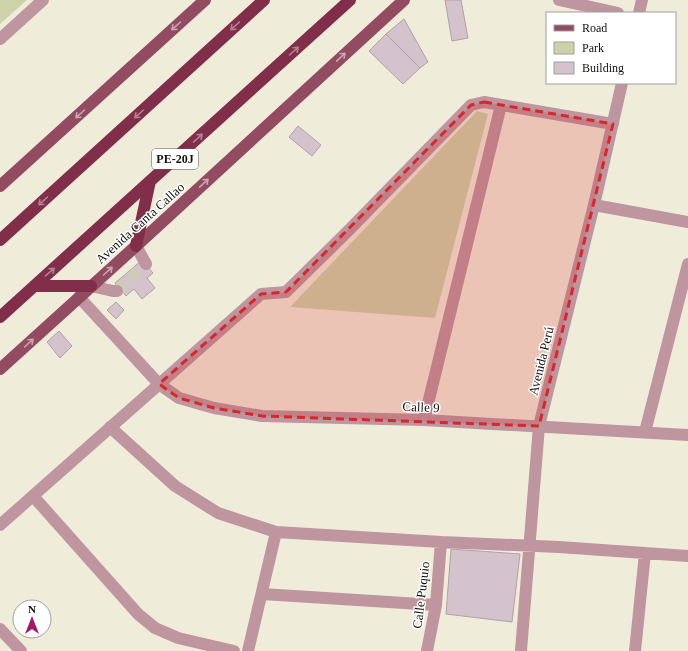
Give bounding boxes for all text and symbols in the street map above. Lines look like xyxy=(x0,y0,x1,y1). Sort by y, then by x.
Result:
legend xyxy=(546,12,676,84)
text: Road xyxy=(582,21,607,35)
one-way arrow xyxy=(171,22,182,31)
one-way arrow xyxy=(230,22,241,31)
text: Park xyxy=(582,41,604,55)
one-way arrow xyxy=(289,46,299,55)
one-way arrow xyxy=(336,53,347,62)
text: Building xyxy=(582,61,624,75)
one-way arrow xyxy=(75,109,85,118)
one-way arrow xyxy=(134,109,144,118)
one-way arrow xyxy=(193,133,203,143)
road number: PE-20J xyxy=(152,149,198,169)
street label: Avenida Canta Callao xyxy=(93,179,187,267)
one-way arrow xyxy=(199,179,209,188)
one-way arrow xyxy=(38,196,48,206)
one-way arrow xyxy=(103,267,113,276)
one-way arrow xyxy=(44,268,55,277)
street label: Avenida Perú xyxy=(525,325,557,397)
one-way arrow xyxy=(24,338,34,347)
street label: Calle 9 xyxy=(402,399,440,415)
street label: Calle Puquio xyxy=(409,561,433,629)
north arrow xyxy=(12,599,52,639)
text: N xyxy=(28,603,36,615)

